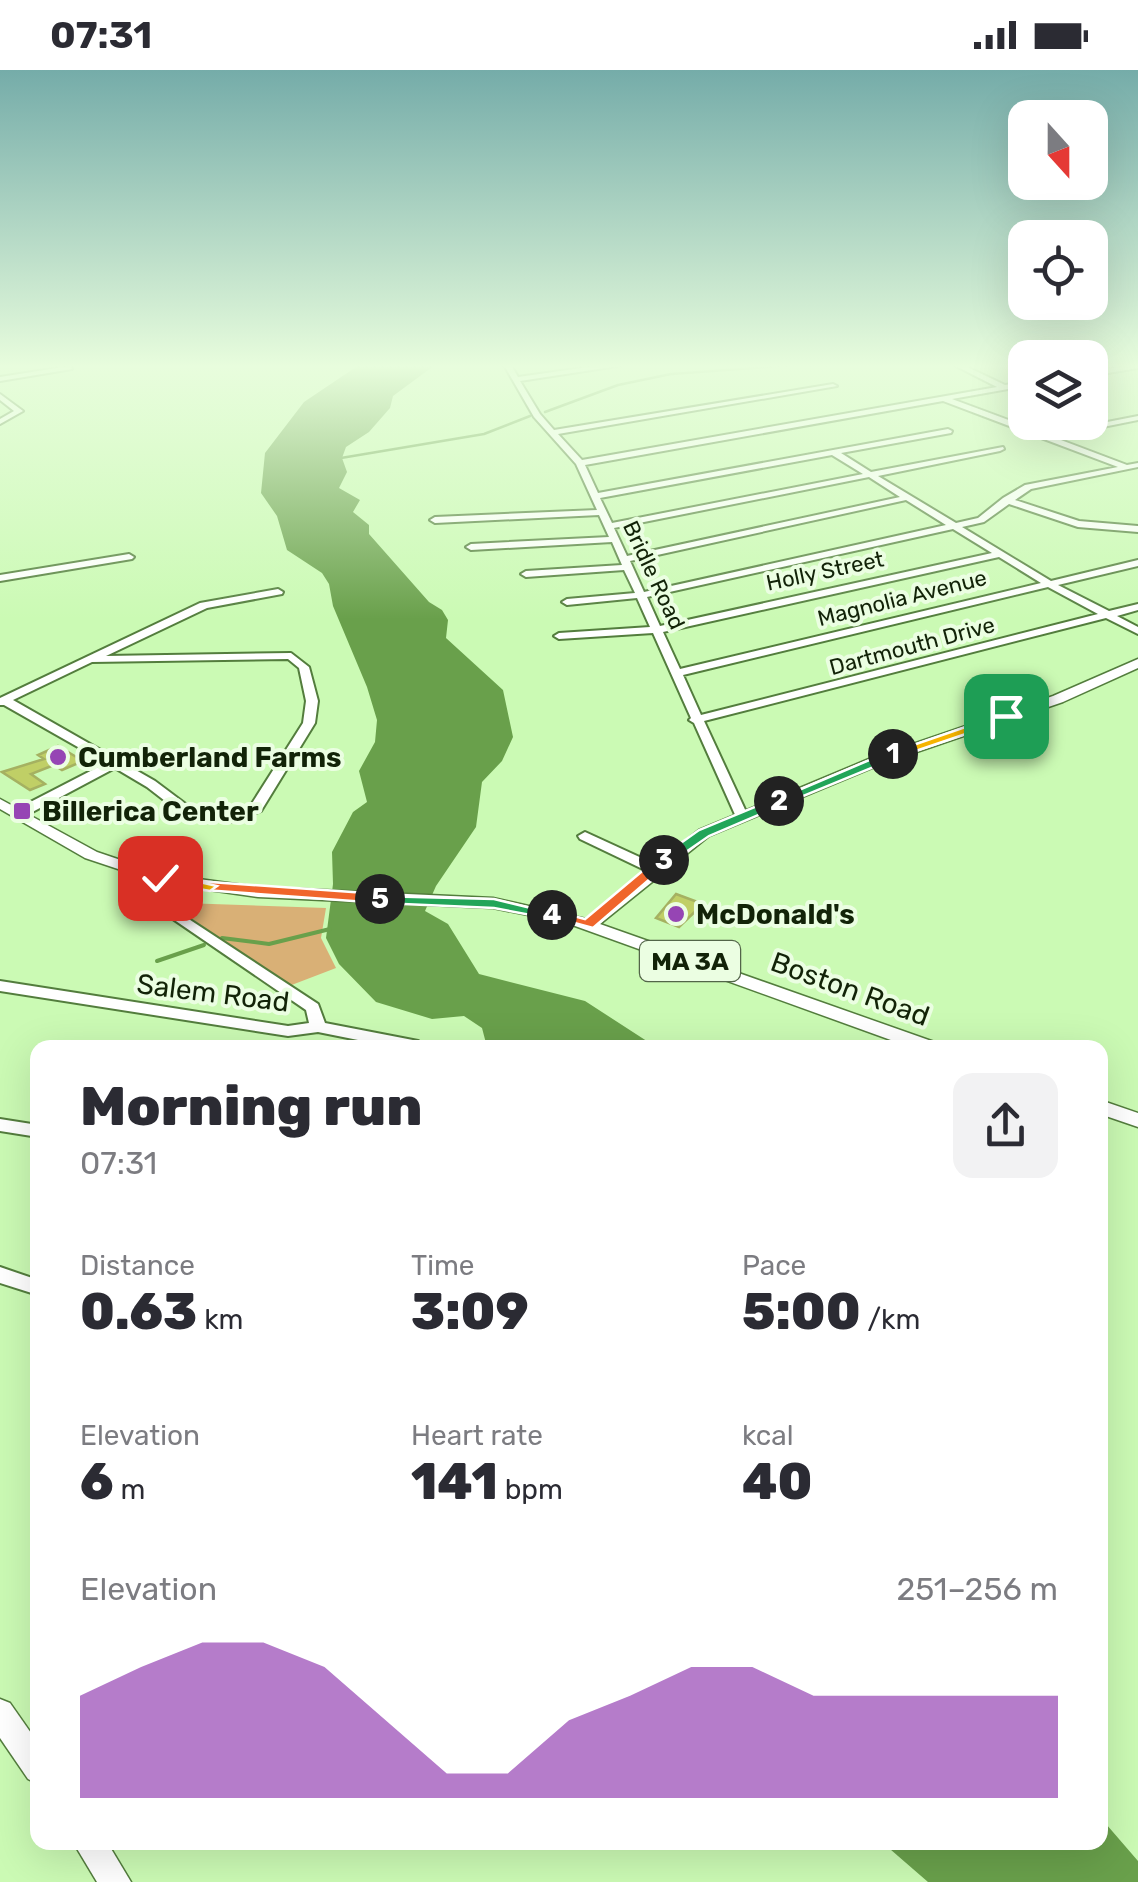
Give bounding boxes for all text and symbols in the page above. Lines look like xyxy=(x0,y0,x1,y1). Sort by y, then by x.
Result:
text: 07:31 xyxy=(50,12,152,58)
north arrow xyxy=(1008,100,1108,200)
map controls xyxy=(1008,100,1108,440)
button: locate xyxy=(1008,220,1108,320)
button: layers xyxy=(1008,340,1108,440)
street label: Bridle Road xyxy=(617,516,691,634)
street label: Holly Street xyxy=(764,545,887,597)
street label: Magnolia Avenue xyxy=(815,564,989,632)
street label: Dartmouth Drive xyxy=(826,611,998,681)
pin xyxy=(964,674,1049,759)
icon: arrive xyxy=(979,689,1034,744)
pin: 1 xyxy=(868,729,918,779)
text: 1 xyxy=(886,737,900,770)
place label: Cumberland Farms xyxy=(78,741,342,774)
marker: Cumberland Farms xyxy=(47,746,69,768)
pin: 2 xyxy=(754,776,804,826)
text: 2 xyxy=(770,784,788,817)
place label: Billerica Center xyxy=(42,795,259,828)
marker: Billerica Center xyxy=(11,800,33,822)
pin: 3 xyxy=(639,835,689,885)
pin xyxy=(118,836,203,921)
text: 3 xyxy=(655,843,673,876)
icon: check xyxy=(133,851,188,906)
pin: 5 xyxy=(355,874,405,924)
text: 5 xyxy=(371,882,389,915)
pin: 4 xyxy=(527,890,577,940)
text: 4 xyxy=(542,898,562,931)
place label: McDonald's xyxy=(696,898,855,931)
marker: McDonald's xyxy=(665,903,687,925)
road number: MA 3A xyxy=(640,941,740,981)
street label: Boston Road xyxy=(766,945,934,1033)
street label: Salem Road xyxy=(135,967,291,1019)
button: share xyxy=(953,1073,1058,1178)
text: Morning run xyxy=(80,1074,422,1139)
text: 07:31 xyxy=(80,1144,157,1182)
text: Distance xyxy=(80,1249,195,1282)
text: Time xyxy=(411,1249,474,1282)
text: Pace xyxy=(742,1249,806,1282)
text: 0.63 xyxy=(80,1282,197,1342)
text: 3:09 xyxy=(411,1282,529,1342)
text: 5:00 xyxy=(742,1282,861,1342)
text: km xyxy=(197,1303,244,1336)
text: /km xyxy=(861,1303,920,1336)
text: Elevation xyxy=(80,1419,200,1452)
text: Heart rate xyxy=(411,1419,543,1452)
text: kcal xyxy=(742,1419,793,1452)
text: 6 xyxy=(80,1452,114,1512)
text: 141 xyxy=(411,1452,498,1512)
text: 40 xyxy=(742,1452,812,1512)
text: m xyxy=(114,1473,145,1506)
text: bpm xyxy=(498,1473,563,1506)
text: Elevation xyxy=(80,1570,217,1608)
text: 251–256 m xyxy=(897,1570,1058,1608)

